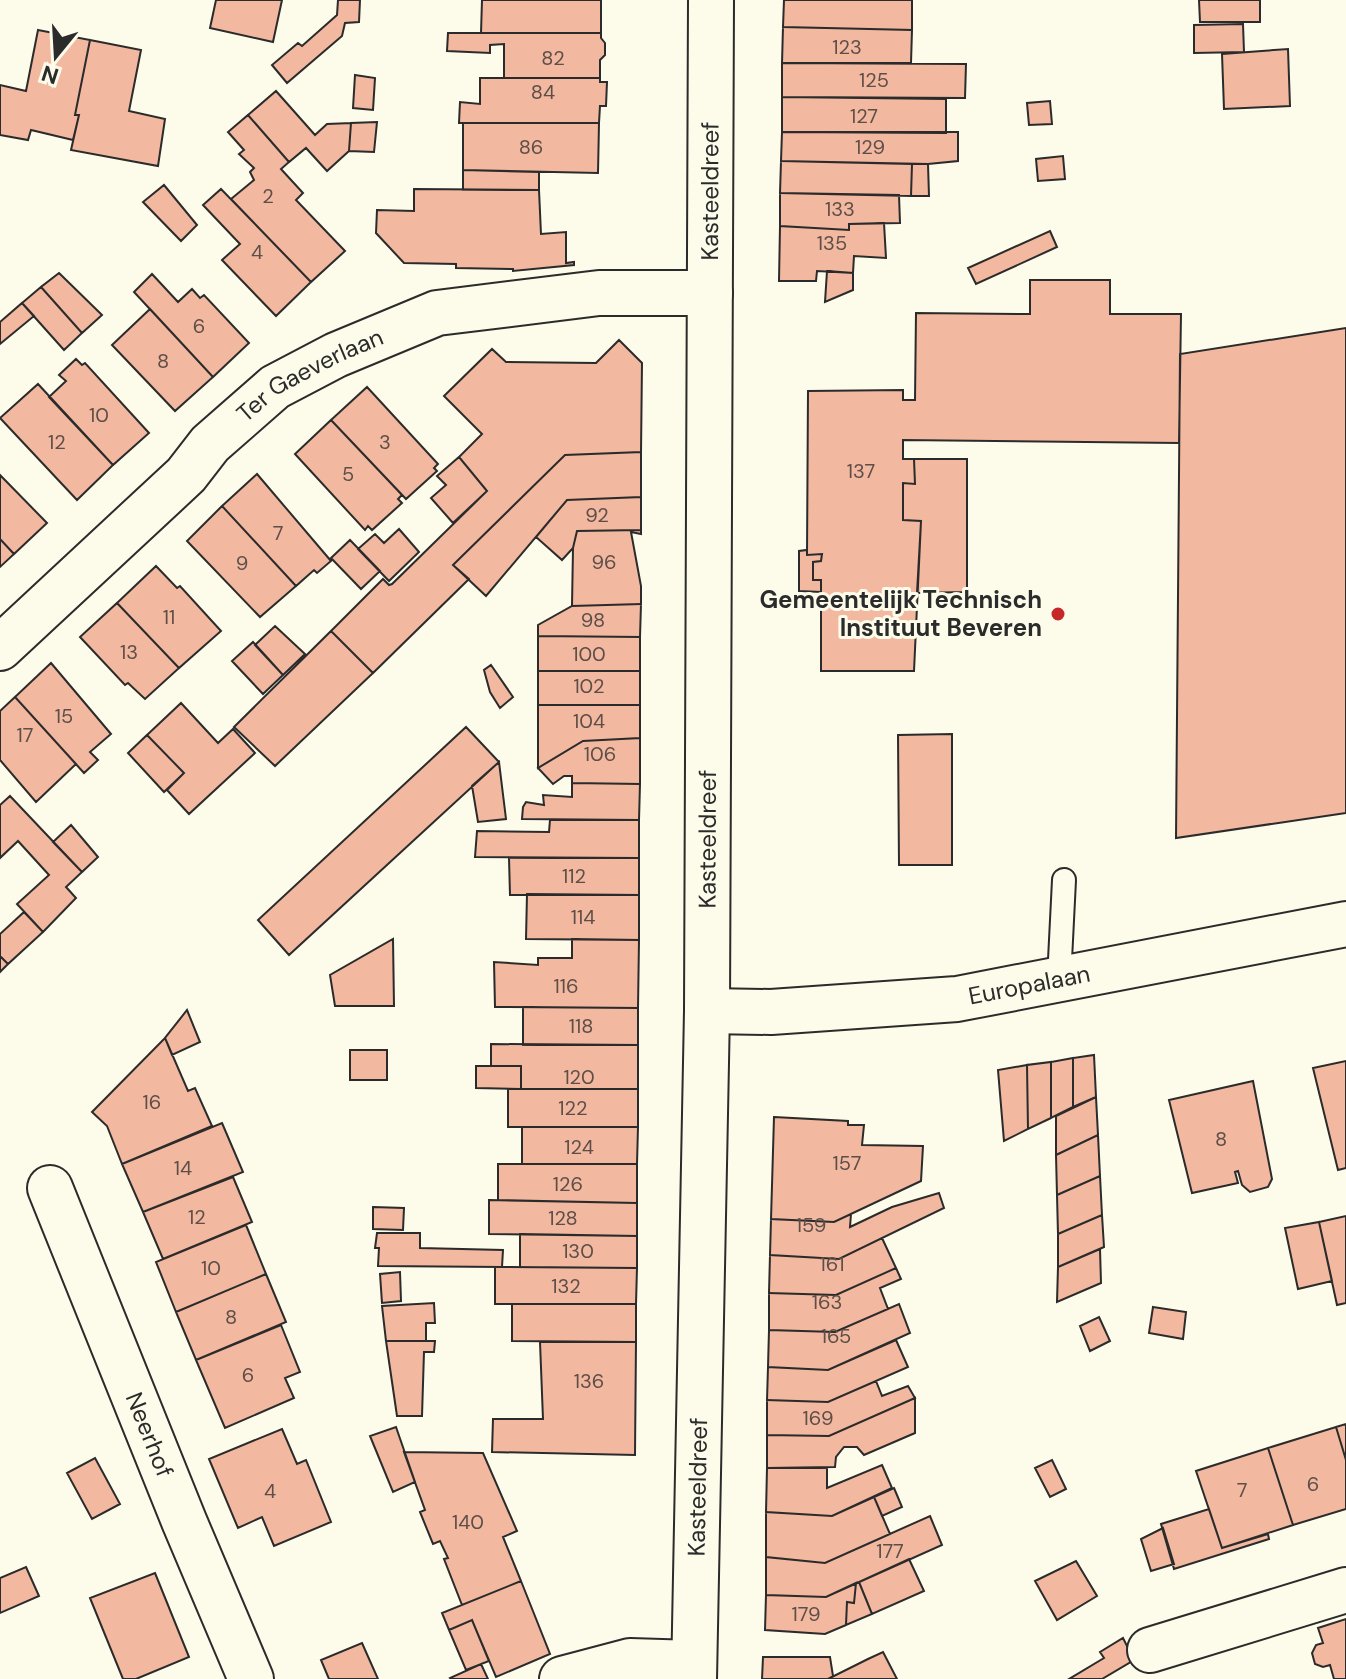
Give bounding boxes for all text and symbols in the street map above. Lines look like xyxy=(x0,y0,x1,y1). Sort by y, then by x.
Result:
north arrow xyxy=(16,16,96,96)
house number: 123 xyxy=(832,34,862,60)
house number: 82 xyxy=(541,45,565,71)
text: N xyxy=(38,58,62,91)
house number: 125 xyxy=(859,67,889,93)
house number: 84 xyxy=(531,79,555,105)
house number: 127 xyxy=(850,103,878,129)
street label: Kasteeldreef xyxy=(694,122,726,261)
house number: 86 xyxy=(519,134,543,160)
house number: 129 xyxy=(855,134,885,160)
house number: 2 xyxy=(262,183,274,209)
house number: 133 xyxy=(825,196,855,222)
house number: 135 xyxy=(817,230,847,256)
house number: 4 xyxy=(251,239,263,265)
house number: 6 xyxy=(193,313,205,339)
street label: Ter Gaeverlaan xyxy=(230,321,388,429)
house number: 8 xyxy=(157,348,169,374)
house number: 10 xyxy=(89,402,109,428)
house number: 12 xyxy=(48,429,66,455)
house number: 3 xyxy=(379,429,391,455)
house number: 137 xyxy=(847,458,875,484)
house number: 5 xyxy=(342,461,354,487)
house number: 92 xyxy=(585,502,609,528)
house number: 7 xyxy=(273,520,283,546)
house number: 96 xyxy=(591,549,617,575)
house number: 9 xyxy=(236,550,248,576)
place label: Gemeentelijk Technisch Instituut Beveren xyxy=(759,584,1042,643)
house number: 11 xyxy=(163,604,175,630)
marker: Gemeentelijk Technisch Instituut Beveren xyxy=(1049,605,1067,623)
house number: 98 xyxy=(581,607,605,633)
house number: 13 xyxy=(120,639,138,665)
house number: 100 xyxy=(572,641,606,667)
house number: 102 xyxy=(573,673,605,699)
house number: 15 xyxy=(55,703,73,729)
house number: 104 xyxy=(573,708,605,734)
house number: 17 xyxy=(17,722,33,748)
house number: 106 xyxy=(584,741,616,767)
street label: Kasteeldreef xyxy=(691,770,723,909)
house number: 112 xyxy=(562,863,586,889)
house number: 114 xyxy=(571,904,595,930)
street label: Europalaan xyxy=(966,958,1093,1011)
house number: 116 xyxy=(553,973,579,999)
house number: 118 xyxy=(569,1013,593,1039)
house number: 120 xyxy=(563,1064,595,1090)
house number: 16 xyxy=(143,1089,161,1115)
house number: 122 xyxy=(558,1095,588,1121)
house number: 8 xyxy=(1215,1126,1227,1152)
house number: 124 xyxy=(564,1134,594,1160)
house number: 157 xyxy=(833,1150,861,1176)
house number: 14 xyxy=(174,1155,192,1181)
house number: 126 xyxy=(553,1171,583,1197)
house number: 12 xyxy=(188,1204,206,1230)
house number: 128 xyxy=(548,1205,578,1231)
house number: 159 xyxy=(796,1212,826,1238)
house number: 130 xyxy=(562,1238,594,1264)
house number: 161 xyxy=(819,1251,845,1277)
house number: 10 xyxy=(201,1255,221,1281)
house number: 132 xyxy=(551,1273,581,1299)
house number: 163 xyxy=(812,1289,842,1315)
house number: 8 xyxy=(225,1304,237,1330)
house number: 165 xyxy=(821,1323,851,1349)
house number: 6 xyxy=(242,1362,254,1388)
house number: 136 xyxy=(574,1368,604,1394)
street label: Neerhof xyxy=(119,1388,181,1482)
house number: 169 xyxy=(803,1405,833,1431)
street label: Kasteeldreef xyxy=(680,1417,714,1557)
house number: 6 xyxy=(1307,1471,1319,1497)
house number: 7 xyxy=(1237,1477,1247,1503)
house number: 4 xyxy=(264,1478,276,1504)
house number: 140 xyxy=(452,1509,484,1535)
house number: 177 xyxy=(876,1538,904,1564)
house number: 179 xyxy=(792,1601,820,1627)

